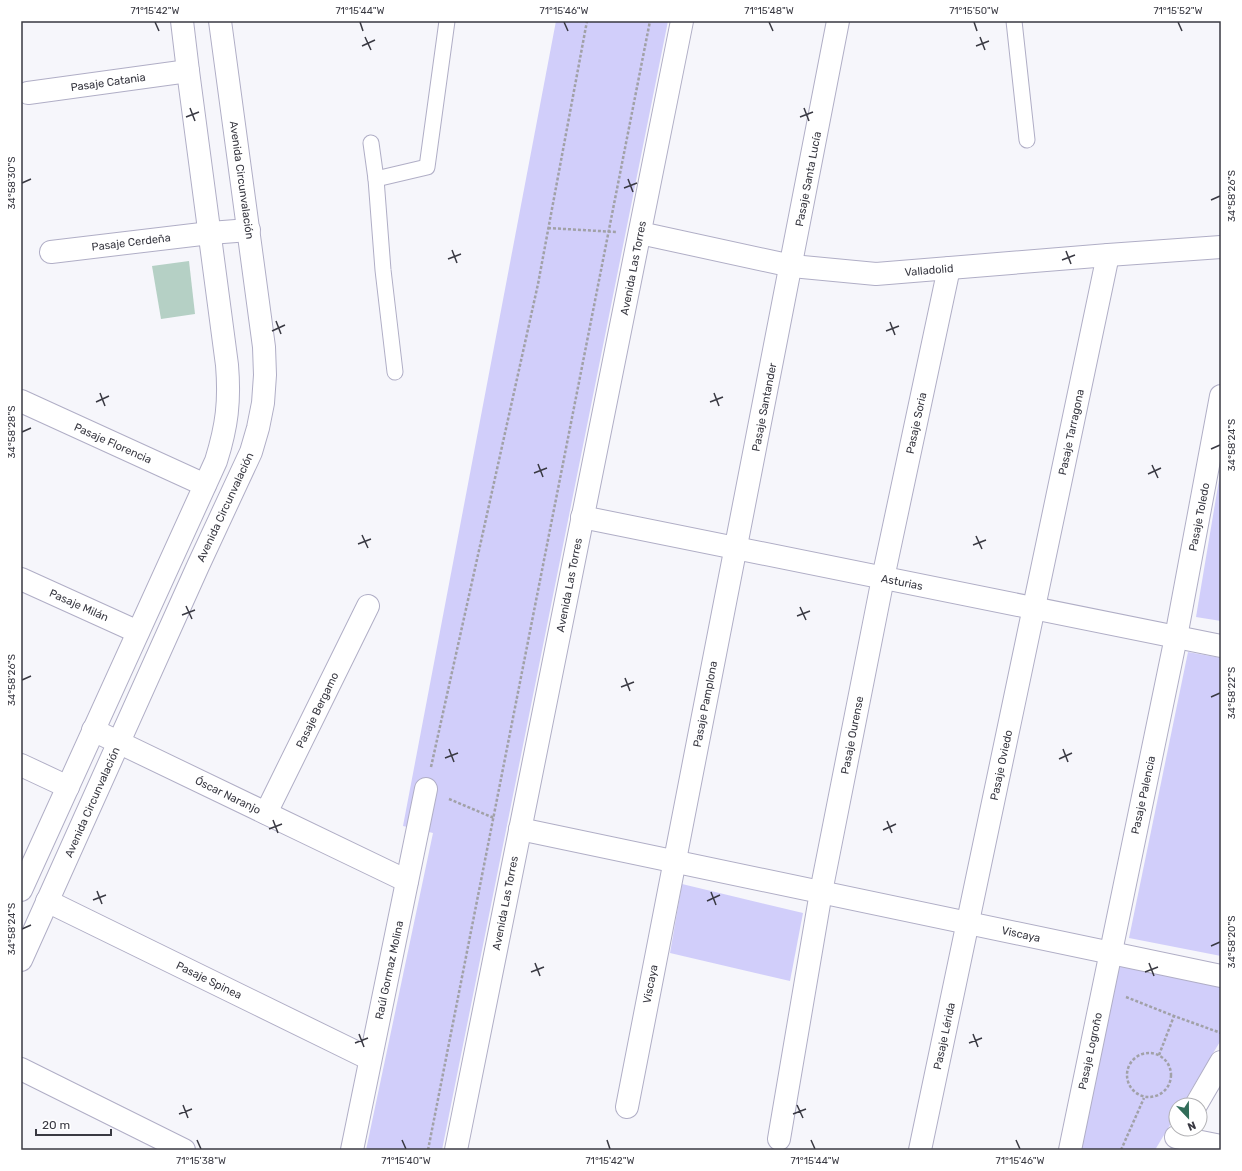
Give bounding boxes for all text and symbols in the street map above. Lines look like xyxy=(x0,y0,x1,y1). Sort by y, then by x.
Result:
text: 71°15'42"W xyxy=(130,5,180,17)
text: 71°15'44"W xyxy=(335,5,385,17)
text: 71°15'46"W xyxy=(540,5,588,17)
text: 71°15'48"W xyxy=(744,5,794,17)
text: 71°15'50"W xyxy=(949,5,999,17)
text: 71°15'52"W xyxy=(1153,5,1203,17)
street label: Pasaje Catania xyxy=(70,71,146,94)
street label: Avenida Circunvalación xyxy=(227,120,256,240)
street label: Pasaje Santa Lucía xyxy=(793,130,824,228)
text: 34°58'30"S xyxy=(6,157,18,209)
text: 34°58'26"S xyxy=(1226,170,1238,222)
street label: Avenida Las Torres xyxy=(618,220,649,316)
street label: Pasaje Cerdeña xyxy=(91,231,171,254)
street label: Valladolid xyxy=(904,262,954,279)
street label: Pasaje Santander xyxy=(750,361,780,452)
street label: Pasaje Tarragona xyxy=(1056,388,1087,476)
street label: Pasaje Soria xyxy=(904,391,929,455)
text: 34°58'28"S xyxy=(6,406,18,458)
text: 34°58'24"S xyxy=(1226,419,1238,471)
street label: Pasaje Florencia xyxy=(72,421,154,466)
street label: Avenida Circunvalación xyxy=(194,450,257,564)
street label: Pasaje Toledo xyxy=(1186,482,1213,552)
street label: Avenida Las Torres xyxy=(554,537,585,633)
street label: Asturias xyxy=(880,572,924,593)
street label: Pasaje Milán xyxy=(47,587,110,624)
text: 34°58'26"S xyxy=(6,654,18,706)
street label: Pasaje Pamplona xyxy=(691,660,720,748)
text: 34°58'22"S xyxy=(1226,667,1238,719)
street label: Pasaje Bergamo xyxy=(293,670,341,750)
street label: Pasaje Ourense xyxy=(839,695,866,775)
street label: Pasaje Oviedo xyxy=(988,729,1015,802)
street label: Avenida Circunvalación xyxy=(62,745,123,859)
street label: Pasaje Palencia xyxy=(1129,755,1158,835)
street label: Óscar Naranjo xyxy=(193,774,263,817)
street label: Avenida Las Torres xyxy=(490,855,521,951)
text: 34°58'24"S xyxy=(6,903,18,955)
text: 34°58'20"S xyxy=(1226,916,1238,968)
street label: Raúl Gormaz Molina xyxy=(373,920,406,1021)
street label: Viscaya xyxy=(1000,924,1042,945)
street label: Pasaje Spinea xyxy=(174,959,244,1002)
street label: Viscaya xyxy=(640,964,661,1005)
street label: Pasaje Lérida xyxy=(931,1001,958,1071)
street label: Pasaje Logroño xyxy=(1076,1011,1105,1091)
north arrow xyxy=(1168,1097,1208,1137)
scale bar xyxy=(36,1111,111,1137)
text: 20 m xyxy=(42,1118,70,1132)
text: N xyxy=(1185,1118,1198,1133)
text: 71°15'38"W xyxy=(176,1155,226,1167)
text: 71°15'40"W xyxy=(381,1155,431,1167)
text: 71°15'42"W xyxy=(585,1155,635,1167)
text: 71°15'44"W xyxy=(790,1155,840,1167)
text: 71°15'46"W xyxy=(996,1155,1044,1167)

